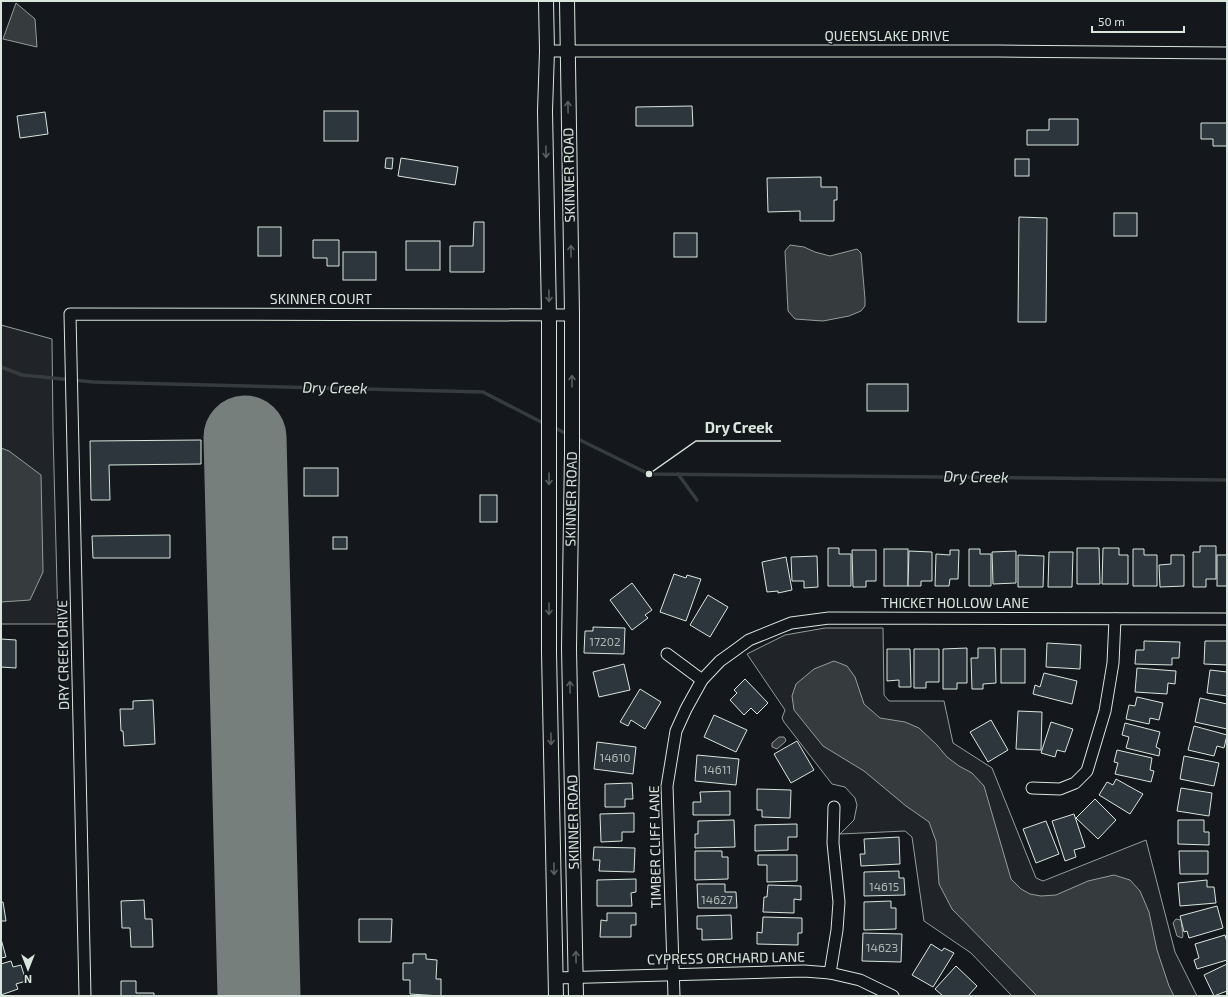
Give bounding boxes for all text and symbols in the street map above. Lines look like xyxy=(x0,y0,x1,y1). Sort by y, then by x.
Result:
scale bar xyxy=(1092,8,1184,34)
text: 50 m xyxy=(1098,14,1125,28)
street label: QUEENSLAKE DRIVE xyxy=(824,27,950,44)
one-way arrow xyxy=(564,101,572,114)
street label: SKINNER ROAD xyxy=(559,127,578,223)
one-way arrow xyxy=(542,145,550,158)
one-way arrow xyxy=(567,245,575,258)
one-way arrow xyxy=(545,289,553,302)
street label: SKINNER COURT xyxy=(270,290,372,307)
one-way arrow xyxy=(568,375,576,388)
water label: Dry Creek xyxy=(302,377,368,398)
callout: Dry Creek xyxy=(696,414,781,441)
text: Dry Creek xyxy=(705,418,774,437)
street label: SKINNER ROAD xyxy=(561,451,580,547)
water label: Dry Creek xyxy=(943,466,1009,487)
one-way arrow xyxy=(545,472,553,485)
street label: THICKET HOLLOW LANE xyxy=(881,594,1029,611)
street label: DRY CREEK DRIVE xyxy=(53,600,72,710)
one-way arrow xyxy=(545,602,553,615)
house number: 17202 xyxy=(589,634,621,648)
one-way arrow xyxy=(566,681,574,694)
one-way arrow xyxy=(547,732,555,745)
house number: 14610 xyxy=(599,750,631,764)
house number: 14611 xyxy=(703,762,731,776)
street label: SKINNER ROAD xyxy=(563,774,582,870)
street label: TIMBER CLIFF LANE xyxy=(645,785,664,909)
one-way arrow xyxy=(550,862,557,875)
house number: 14615 xyxy=(869,879,899,893)
house number: 14627 xyxy=(701,892,733,906)
house number: 14623 xyxy=(866,940,898,954)
street label: CYPRESS ORCHARD LANE xyxy=(647,948,805,967)
north arrow xyxy=(8,949,48,989)
one-way arrow xyxy=(572,951,580,964)
text: N xyxy=(24,973,32,986)

